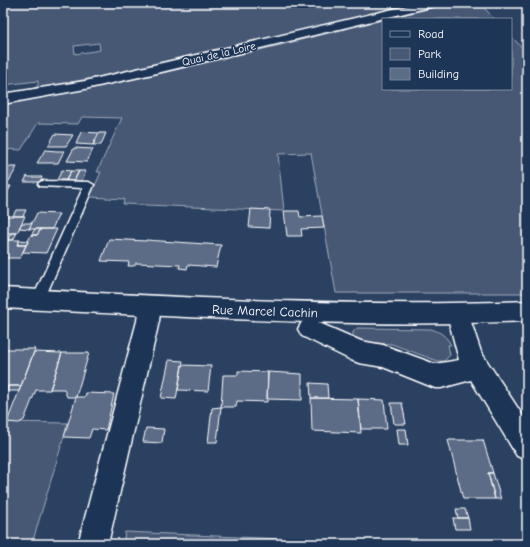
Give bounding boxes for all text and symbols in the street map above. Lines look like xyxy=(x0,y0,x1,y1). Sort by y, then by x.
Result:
legend xyxy=(382,18,512,90)
text: Road xyxy=(418,27,444,41)
street label: Quai de la Loire xyxy=(181,39,258,69)
text: Park xyxy=(418,47,441,61)
text: Building xyxy=(418,67,459,81)
street label: Rue Marcel Cachin xyxy=(212,302,318,320)

